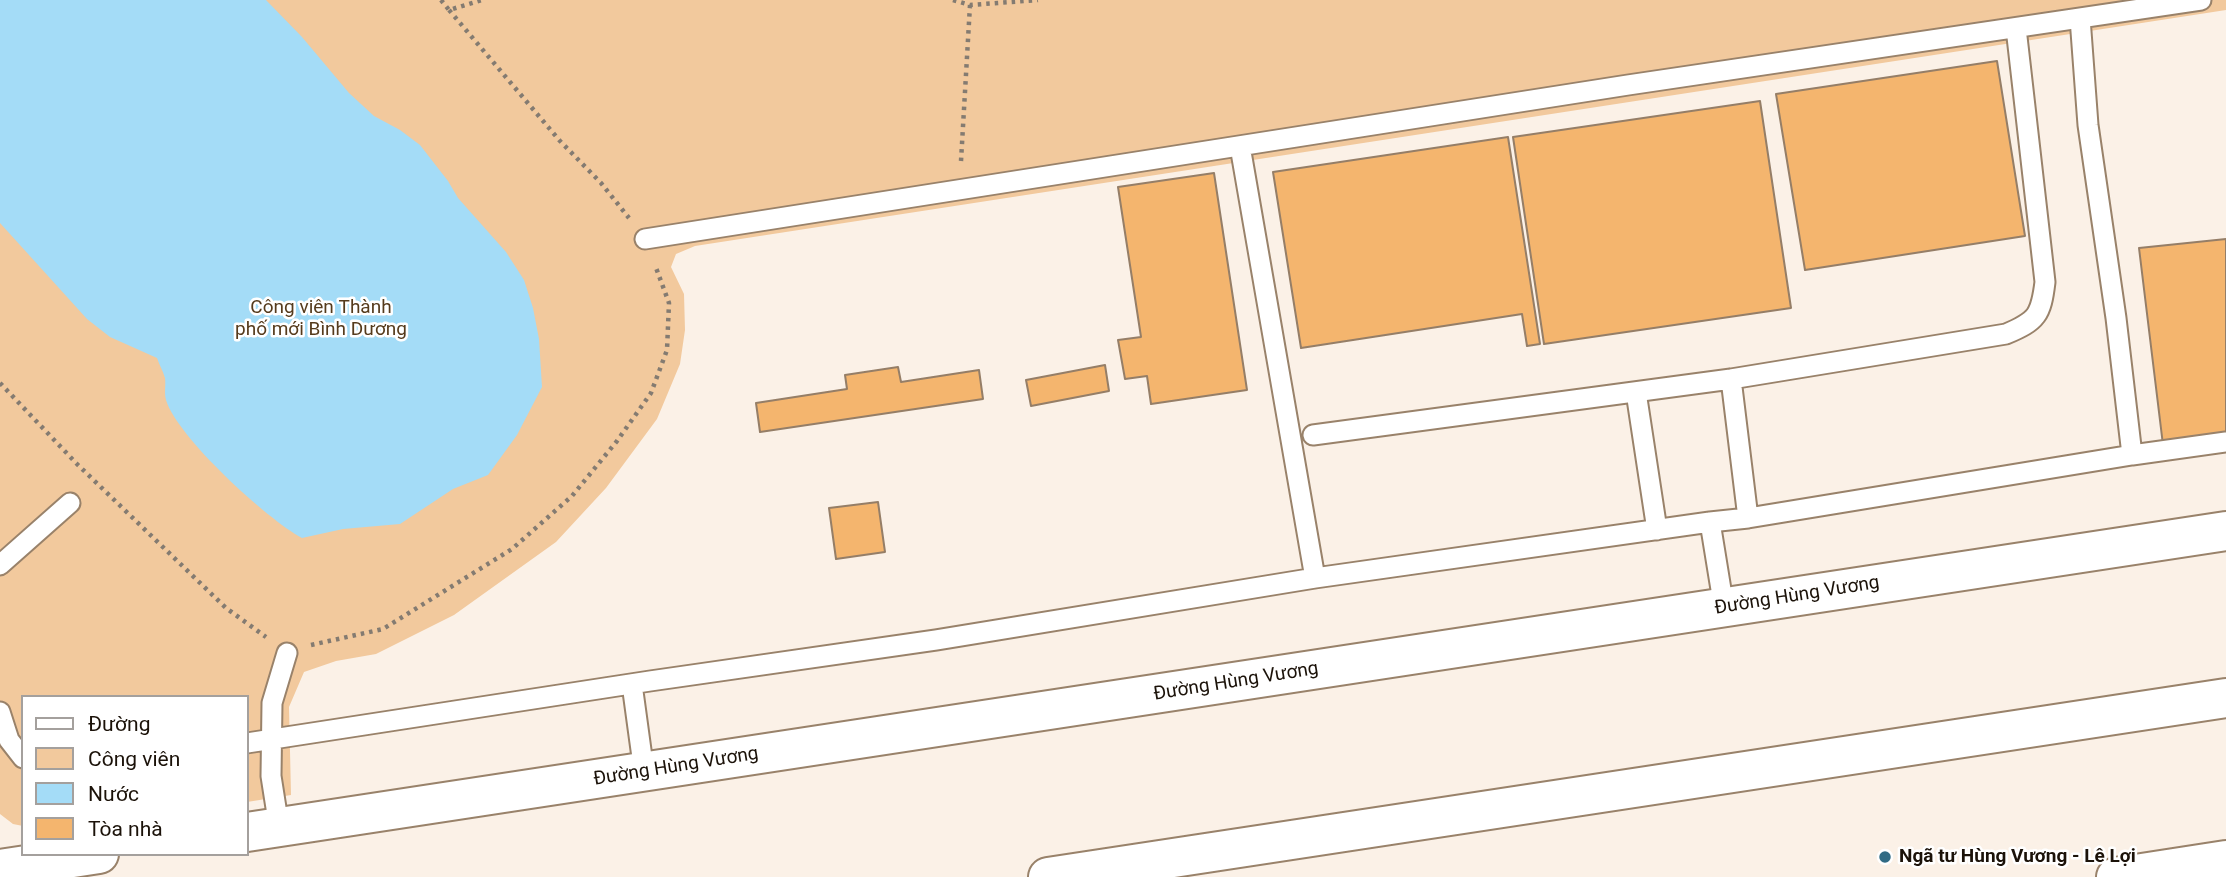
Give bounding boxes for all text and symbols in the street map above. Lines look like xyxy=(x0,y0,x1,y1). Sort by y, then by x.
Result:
park label: Công viên Thành phố mới Bình Dương xyxy=(235,297,407,341)
street label: Đường Hùng Vương xyxy=(1713,572,1881,620)
street label: Đường Hùng Vương xyxy=(1152,658,1320,706)
legend xyxy=(21,695,248,856)
text: Đường xyxy=(88,712,150,736)
street label: Đường Hùng Vương xyxy=(592,743,760,791)
text: Công viên xyxy=(88,747,180,771)
text: Nước xyxy=(88,782,139,806)
text: Tòa nhà xyxy=(88,817,163,841)
place label: Ngã tư Hùng Vương - Lê Lợi xyxy=(1899,846,2136,868)
marker: Ngã tư Hùng Vương - Lê Lợi xyxy=(1877,849,1893,865)

